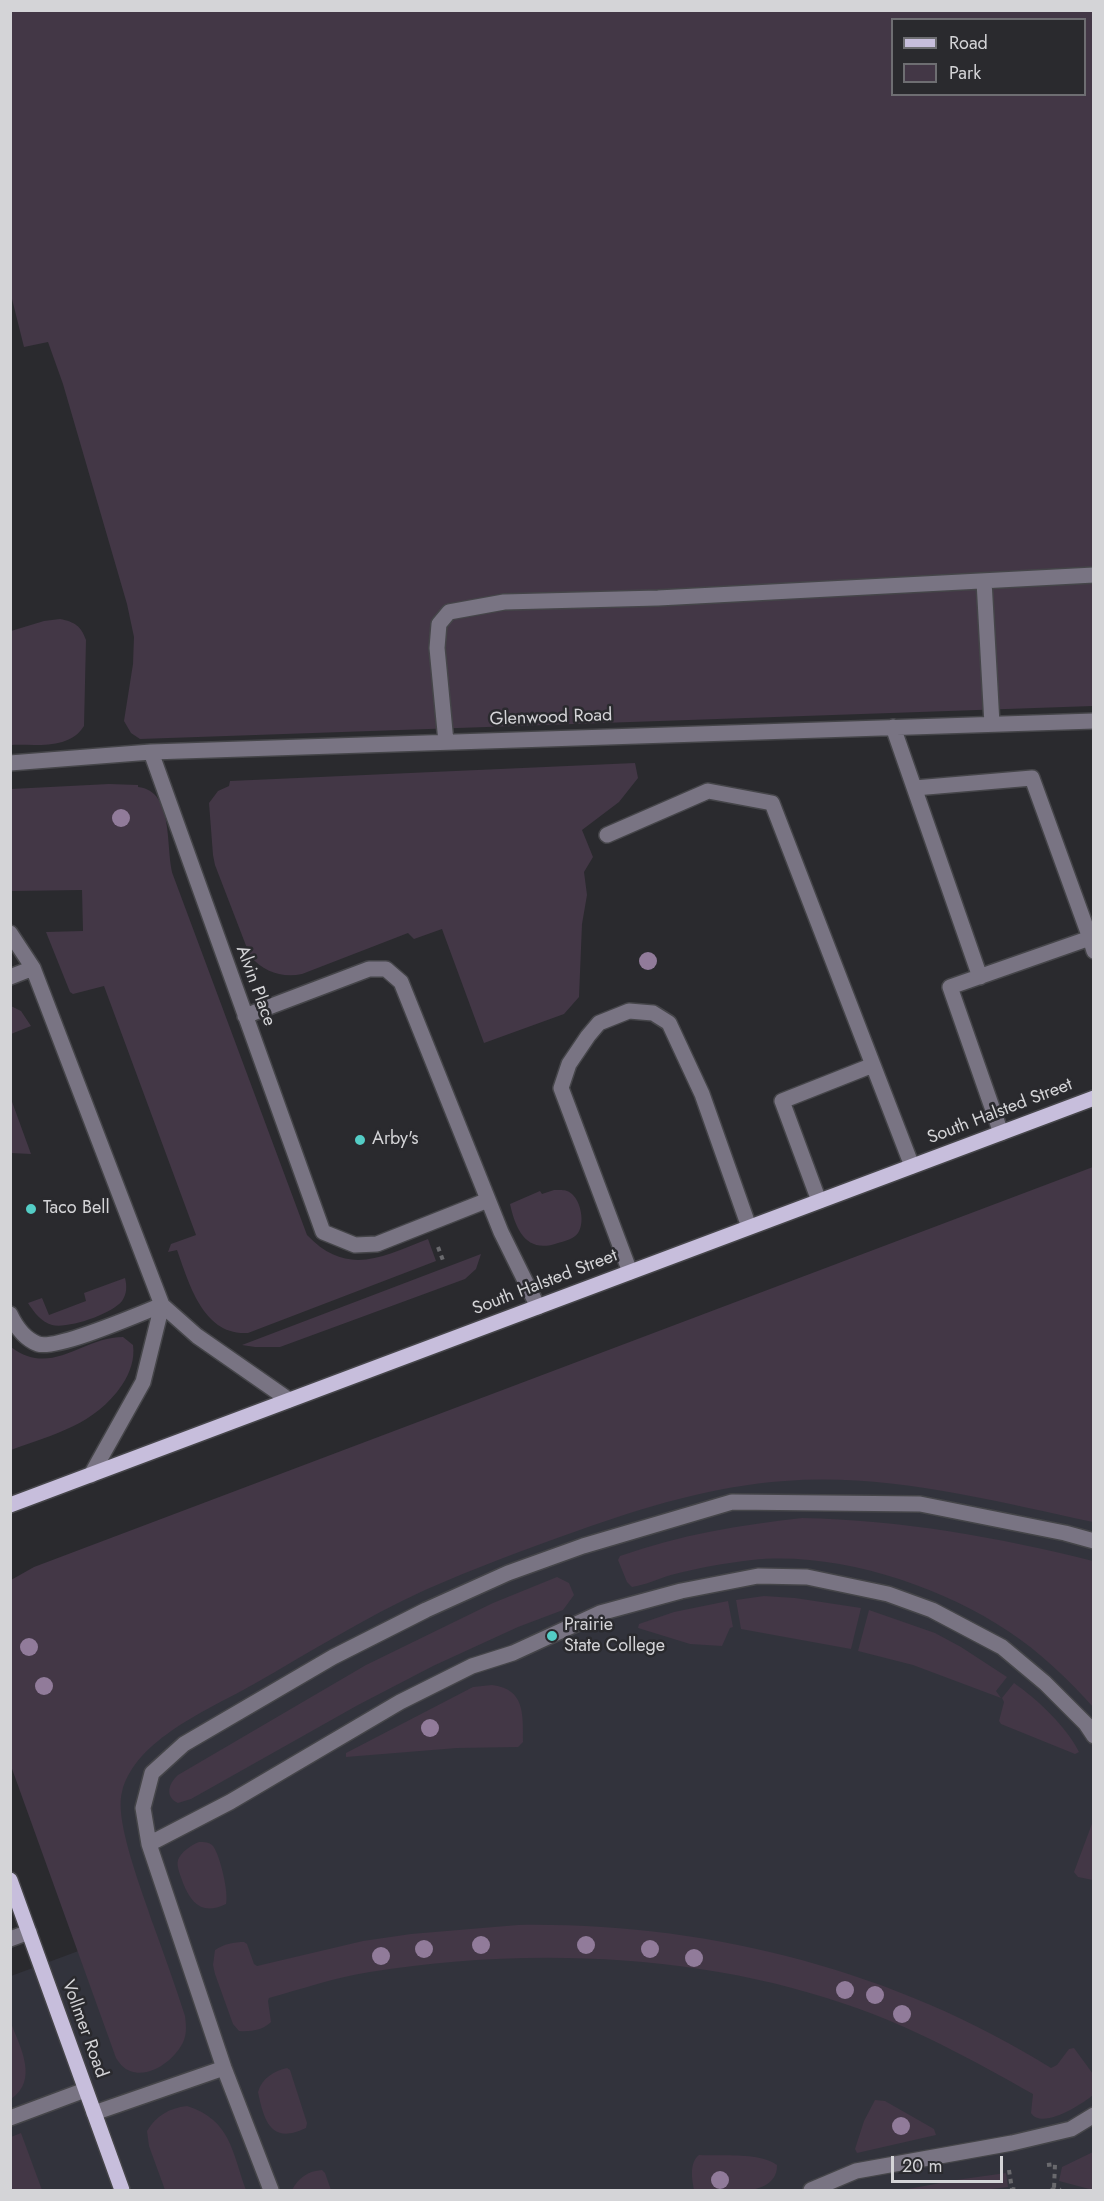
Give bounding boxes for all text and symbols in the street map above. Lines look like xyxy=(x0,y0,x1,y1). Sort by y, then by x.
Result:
legend xyxy=(891,18,1086,96)
text: Road xyxy=(949,30,988,56)
text: Park xyxy=(949,60,981,86)
street label: Glenwood Road xyxy=(489,705,613,731)
street label: Alvin Place xyxy=(230,943,280,1029)
street label: South Halsted Street xyxy=(925,1074,1075,1150)
place label: Arby's xyxy=(372,1129,419,1151)
marker: Arby's xyxy=(353,1133,367,1147)
place label: Taco Bell xyxy=(43,1198,110,1220)
marker: Taco Bell xyxy=(24,1202,38,1216)
street label: South Halsted Street xyxy=(470,1245,620,1321)
place label: Prairie State College xyxy=(564,1615,665,1658)
marker: Prairie State College xyxy=(545,1629,559,1643)
street label: Vollmer Road xyxy=(56,1977,112,2081)
scale bar xyxy=(894,2144,1006,2182)
text: 20 m xyxy=(902,2153,942,2179)

